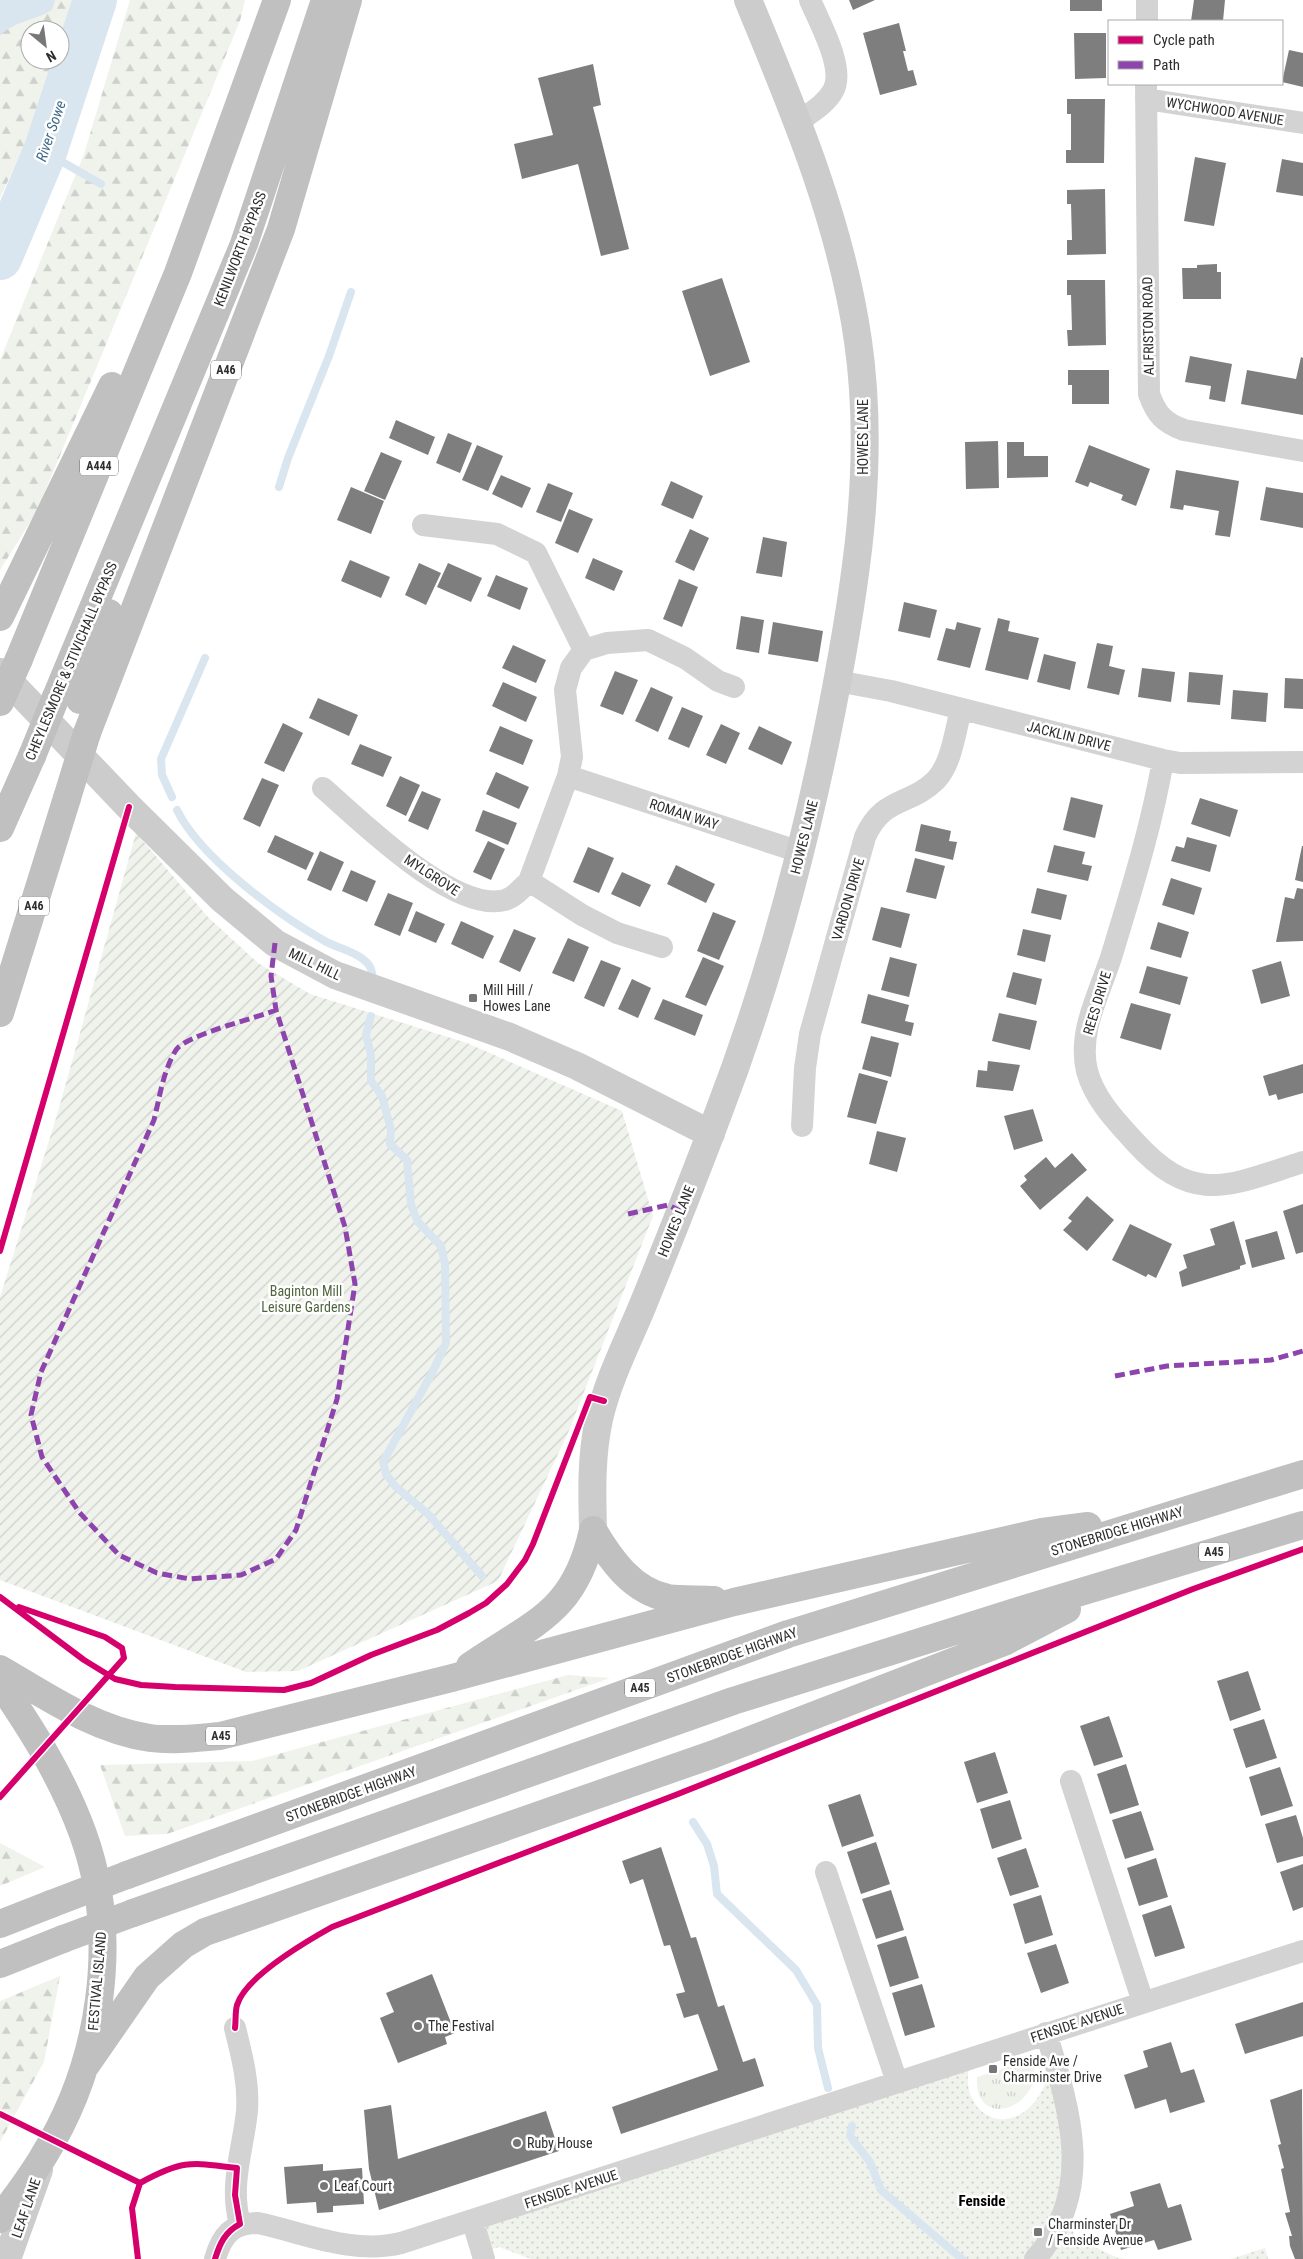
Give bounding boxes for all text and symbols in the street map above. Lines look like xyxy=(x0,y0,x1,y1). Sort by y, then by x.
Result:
north arrow xyxy=(20,20,70,70)
legend xyxy=(1108,20,1283,85)
text: Cycle path xyxy=(1153,31,1215,49)
text: N xyxy=(44,47,59,65)
text: Path xyxy=(1153,56,1180,74)
street label: WYCHWOOD AVENUE xyxy=(1165,94,1285,128)
water label: River Sowe xyxy=(32,98,70,164)
street label: KENILWORTH BYPASS xyxy=(211,189,269,309)
street label: ALFRISTON ROAD xyxy=(1139,276,1157,376)
road number: A46 xyxy=(211,360,241,380)
street label: HOWES LANE xyxy=(855,399,871,475)
road number: A444 xyxy=(80,456,118,476)
street label: CHEYLESMORE & STIVICHALL BYPASS xyxy=(22,559,120,763)
street label: JACKLIN DRIVE xyxy=(1025,718,1113,754)
street label: ROMAN WAY xyxy=(647,795,721,833)
street label: HOWES LANE xyxy=(787,798,821,876)
street label: MYLGROVE xyxy=(401,851,463,899)
street label: VARDON DRIVE xyxy=(829,856,867,942)
road number: A46 xyxy=(19,896,49,916)
street label: MILL HILL xyxy=(286,945,344,984)
street label: REES DRIVE xyxy=(1080,969,1114,1037)
place label: Mill Hill / Howes Lane xyxy=(483,982,551,1014)
marker: Mill Hill / Howes Lane xyxy=(467,992,479,1004)
street label: HOWES LANE xyxy=(654,1183,698,1259)
park label: Baginton Mill Leisure Gardens xyxy=(261,1283,351,1315)
street label: STONEBRIDGE HIGHWAY xyxy=(1049,1503,1186,1559)
road number: A45 xyxy=(1199,1542,1229,1561)
street label: STONEBRIDGE HIGHWAY xyxy=(665,1624,800,1686)
road number: A45 xyxy=(625,1679,655,1698)
road number: A45 xyxy=(206,1726,236,1745)
street label: STONEBRIDGE HIGHWAY xyxy=(284,1763,419,1825)
street label: FESTIVAL ISLAND xyxy=(85,1931,109,2031)
street label: FENSIDE AVENUE xyxy=(1028,2000,1126,2046)
place label: The Festival xyxy=(428,2018,495,2034)
marker: The Festival xyxy=(412,2020,424,2032)
place label: Fenside Ave / Charminster Drive xyxy=(1003,2053,1102,2085)
marker: Fenside Ave / Charminster Drive xyxy=(987,2063,999,2075)
place label: Ruby House xyxy=(527,2135,593,2151)
marker: Ruby House xyxy=(511,2137,523,2149)
street label: FENSIDE AVENUE xyxy=(522,2166,620,2212)
street label: LEAF LANE xyxy=(8,2176,44,2240)
place label: Leaf Court xyxy=(334,2178,392,2194)
marker: Leaf Court xyxy=(318,2180,330,2192)
district label: Fenside xyxy=(959,2192,1005,2210)
place label: Charminster Dr / Fenside Avenue xyxy=(1048,2216,1143,2248)
marker: Charminster Dr / Fenside Avenue xyxy=(1032,2226,1044,2238)

